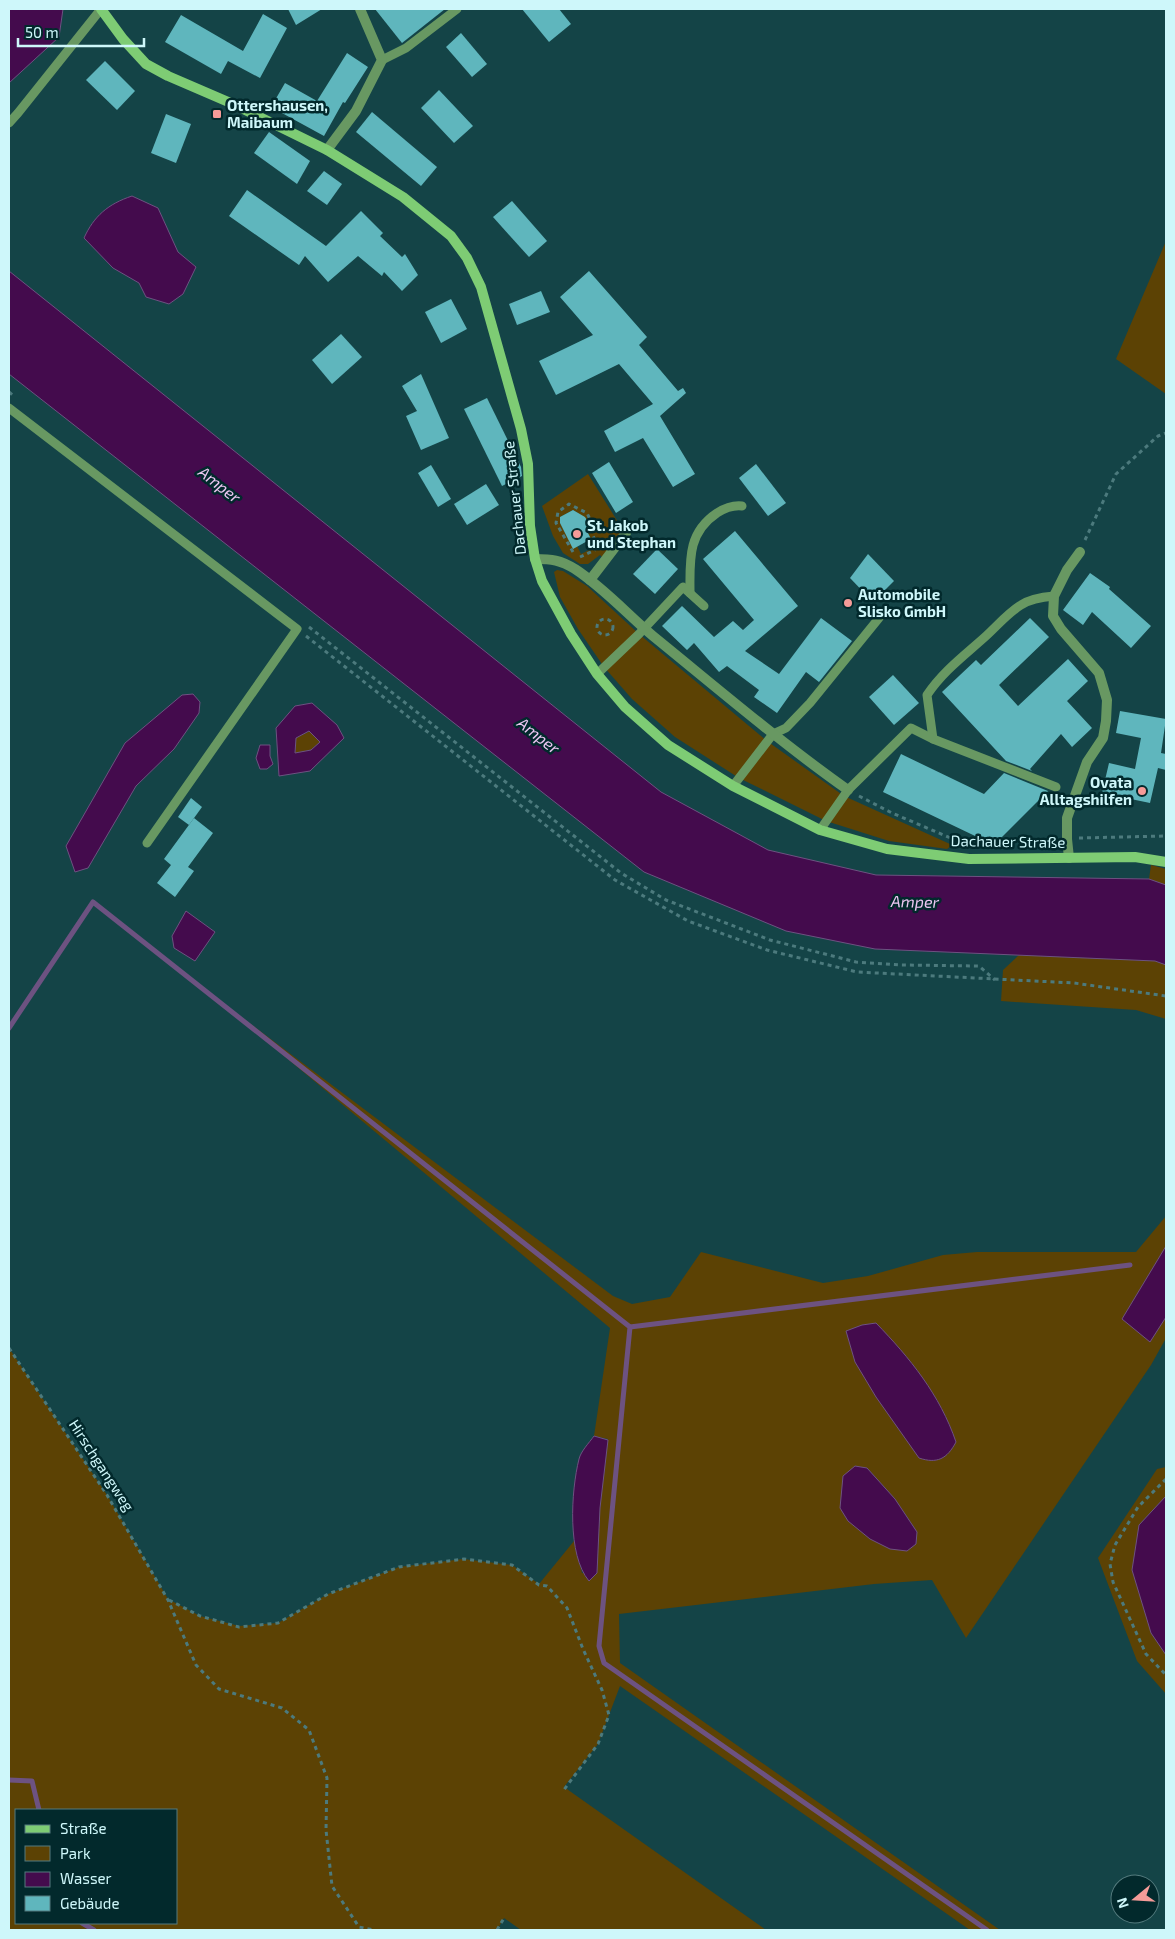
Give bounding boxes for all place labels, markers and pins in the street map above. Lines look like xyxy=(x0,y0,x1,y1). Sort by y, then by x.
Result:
place label: Ottershausen, Maibaum xyxy=(227,96,328,131)
marker: Ottershausen, Maibaum xyxy=(211,108,223,120)
place label: St. Jakob und Stephan xyxy=(587,516,676,551)
marker: St. Jakob und Stephan xyxy=(571,528,583,540)
place label: Automobile Slisko GmbH xyxy=(858,585,946,620)
marker: Automobile Slisko GmbH xyxy=(842,597,854,609)
place label: Ovata Alltagshilfen xyxy=(1040,773,1132,808)
marker: Ovata Alltagshilfen xyxy=(1136,785,1148,797)

